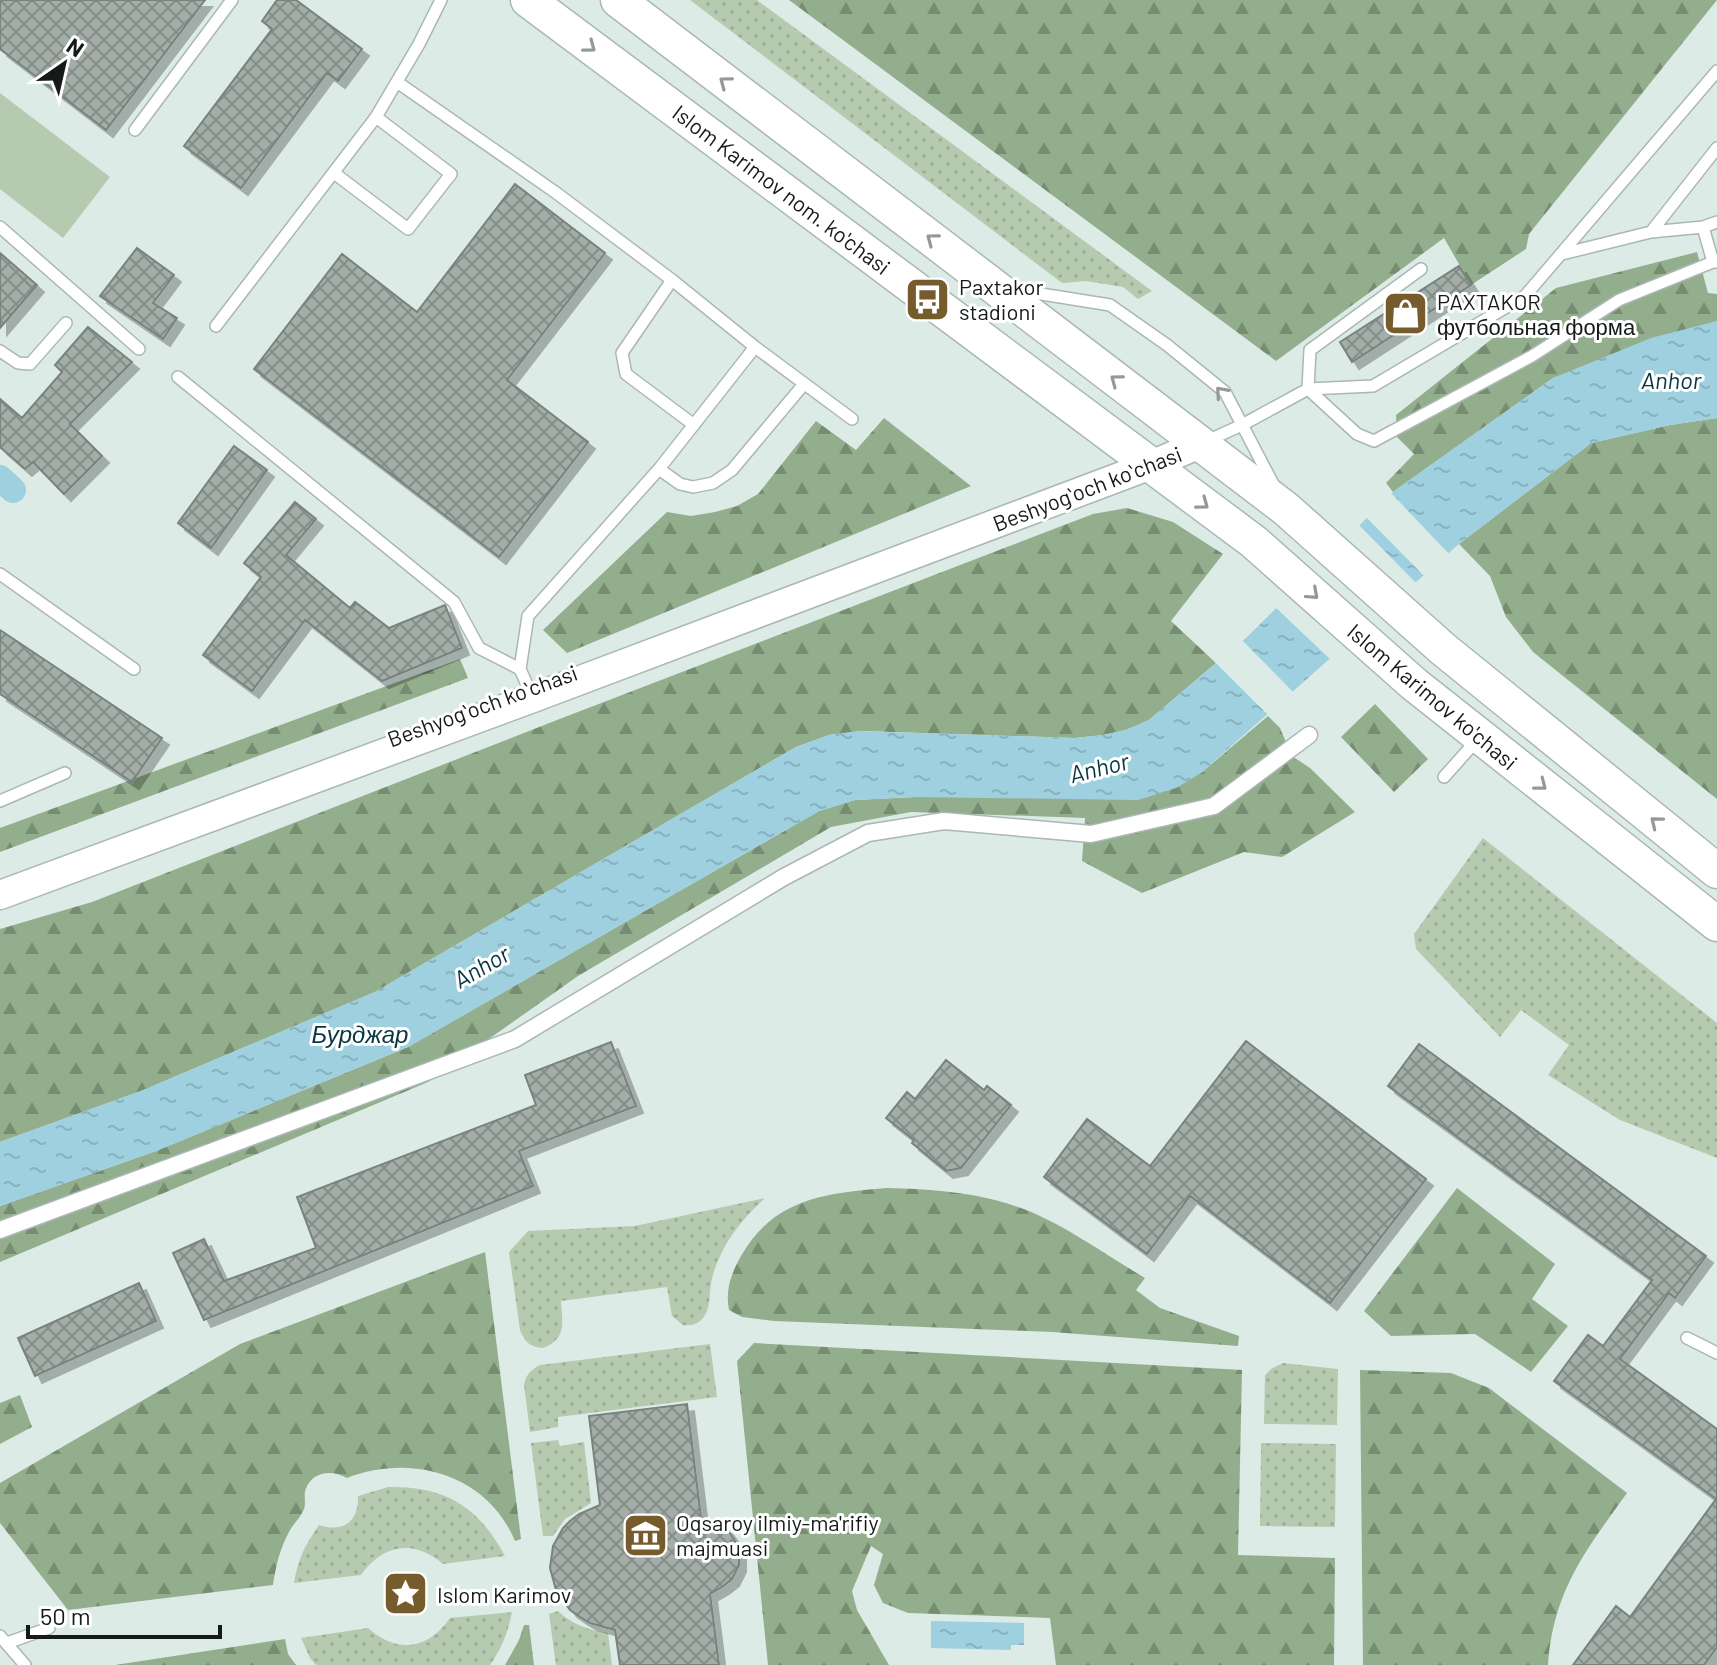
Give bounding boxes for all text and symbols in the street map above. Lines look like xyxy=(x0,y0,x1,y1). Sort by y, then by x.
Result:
north arrow xyxy=(24,24,104,104)
text: N xyxy=(62,32,89,61)
one-way arrow xyxy=(581,37,596,51)
one-way arrow xyxy=(719,77,734,91)
street label: Islom Karimov nom. ko'chasi xyxy=(668,99,896,279)
one-way arrow xyxy=(926,235,941,249)
place label: Paxtakor stadioni xyxy=(959,273,1044,324)
bus stop icon: Paxtakor stadioni xyxy=(904,275,952,323)
place label: PAXTAKOR футбольная форма xyxy=(1437,288,1636,340)
shop icon: PAXTAKOR футбольная форма xyxy=(1382,290,1430,338)
water label: Anhor xyxy=(1641,365,1703,394)
one-way arrow xyxy=(1110,375,1125,389)
one-way arrow xyxy=(1216,387,1231,402)
street label: Beshyogʻoch koʻchasi xyxy=(989,440,1185,536)
one-way arrow xyxy=(1194,494,1209,508)
one-way arrow xyxy=(1303,584,1318,599)
street label: Islom Karimov ko'chasi xyxy=(1343,617,1523,775)
street label: Beshyogʻoch koʻchasi xyxy=(383,659,581,751)
water label: Anhor xyxy=(1066,745,1133,788)
one-way arrow xyxy=(1532,775,1546,790)
one-way arrow xyxy=(1651,817,1665,832)
water label: Anhor xyxy=(448,938,516,994)
water label: Бурджар xyxy=(312,1019,408,1048)
place label: Oqsaroy ilmiy-ma'rifiy majmuasi xyxy=(676,1509,879,1560)
museum icon: Oqsaroy ilmiy-ma'rifiy majmuasi xyxy=(621,1511,669,1559)
place icon: Islom Karimov xyxy=(382,1570,430,1618)
place label: Islom Karimov xyxy=(437,1581,571,1607)
scale bar xyxy=(28,1589,220,1639)
text: 50 m xyxy=(40,1601,91,1630)

